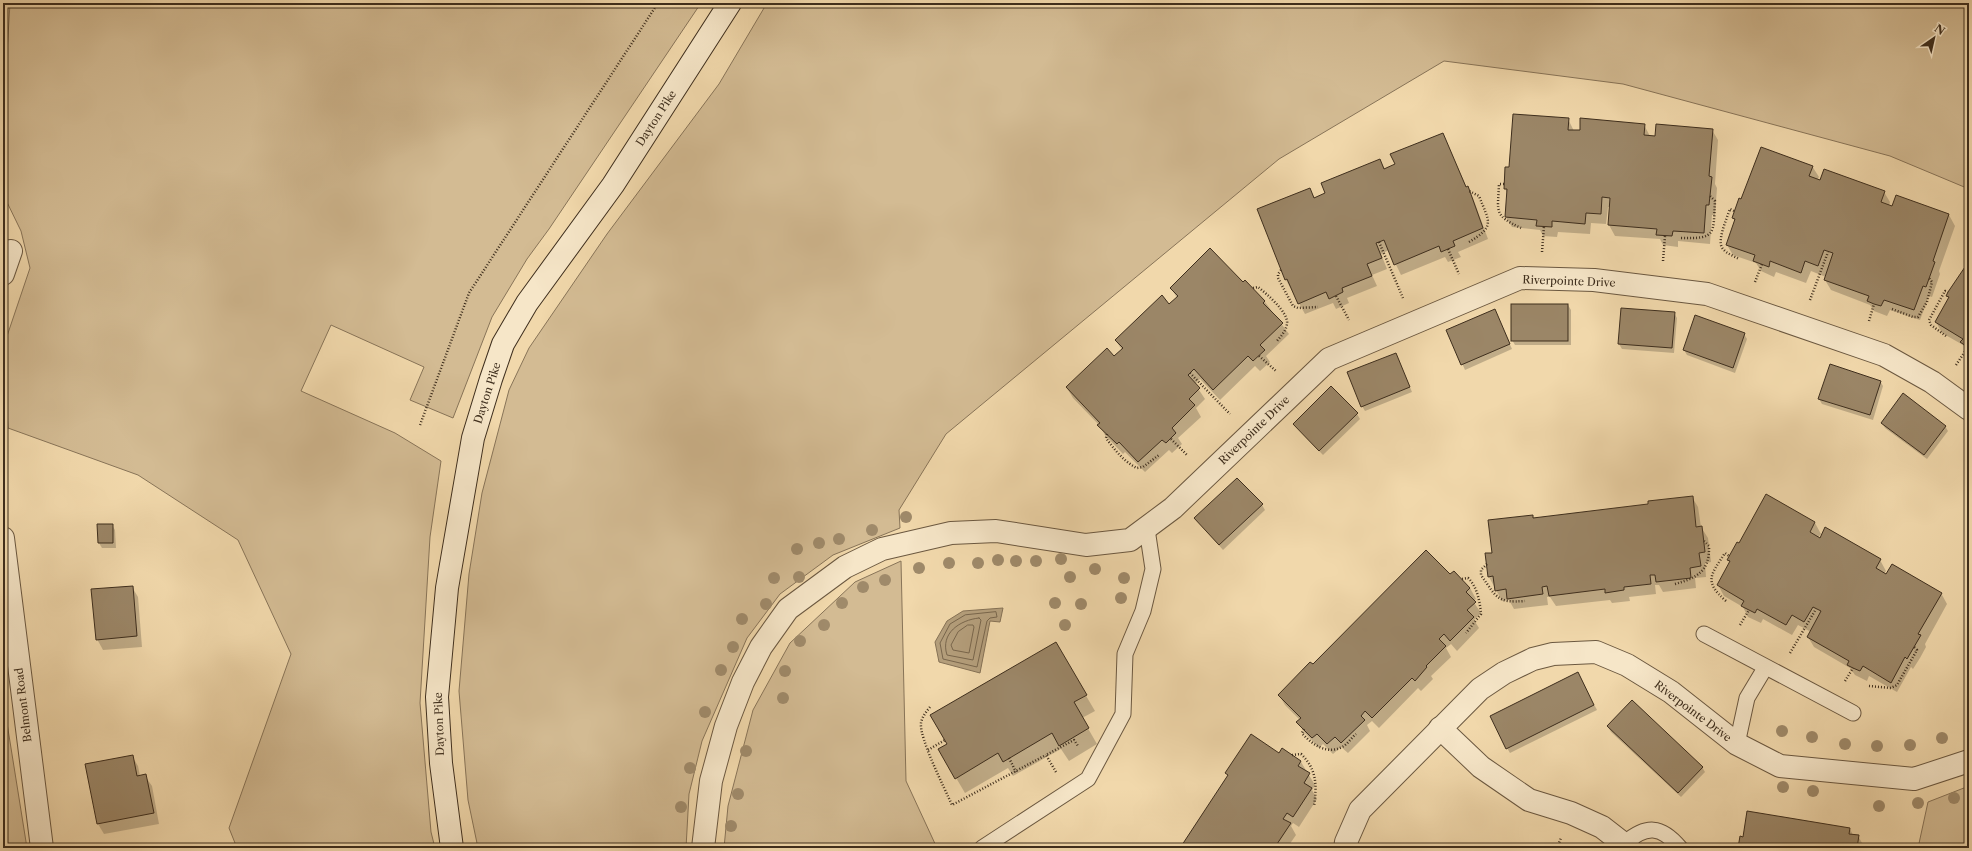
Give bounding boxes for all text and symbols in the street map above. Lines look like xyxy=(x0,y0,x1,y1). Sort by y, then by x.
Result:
north arrow xyxy=(1914,18,1954,58)
text: N xyxy=(1932,21,1948,38)
street label: Dayton Pike xyxy=(633,87,679,149)
street label: Riverpointe Drive xyxy=(1522,272,1616,290)
street label: Dayton Pike xyxy=(470,361,504,425)
street label: Riverpointe Drive xyxy=(1216,393,1292,467)
street label: Belmont Road xyxy=(11,667,35,743)
street label: Riverpointe Drive xyxy=(1652,677,1734,745)
street label: Dayton Pike xyxy=(431,692,447,756)

